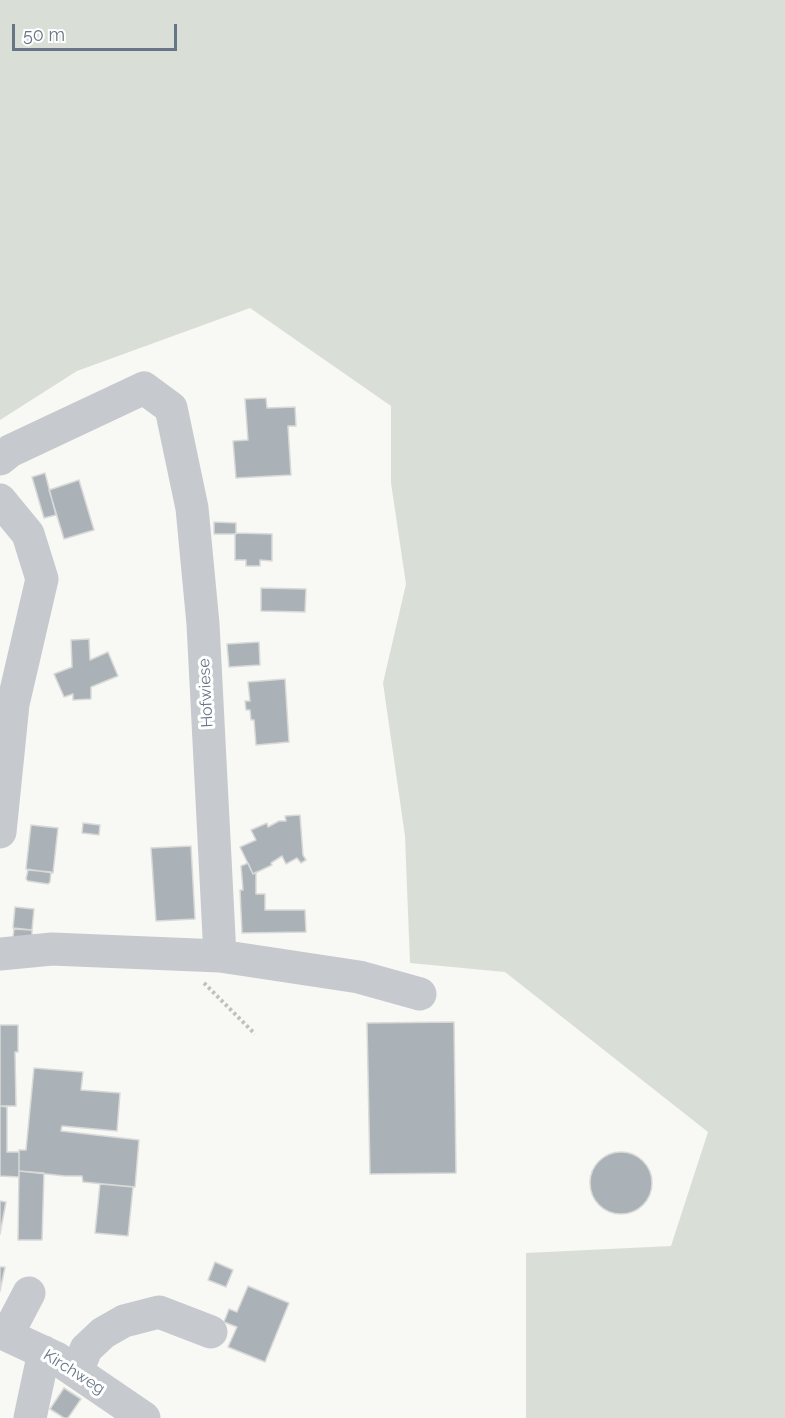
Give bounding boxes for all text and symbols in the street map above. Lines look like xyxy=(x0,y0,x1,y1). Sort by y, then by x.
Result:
scale bar xyxy=(15,12,180,50)
text: 50 m xyxy=(23,24,65,45)
street label: Hofwiese xyxy=(195,658,217,728)
street label: Kirchweg xyxy=(40,1346,108,1398)

